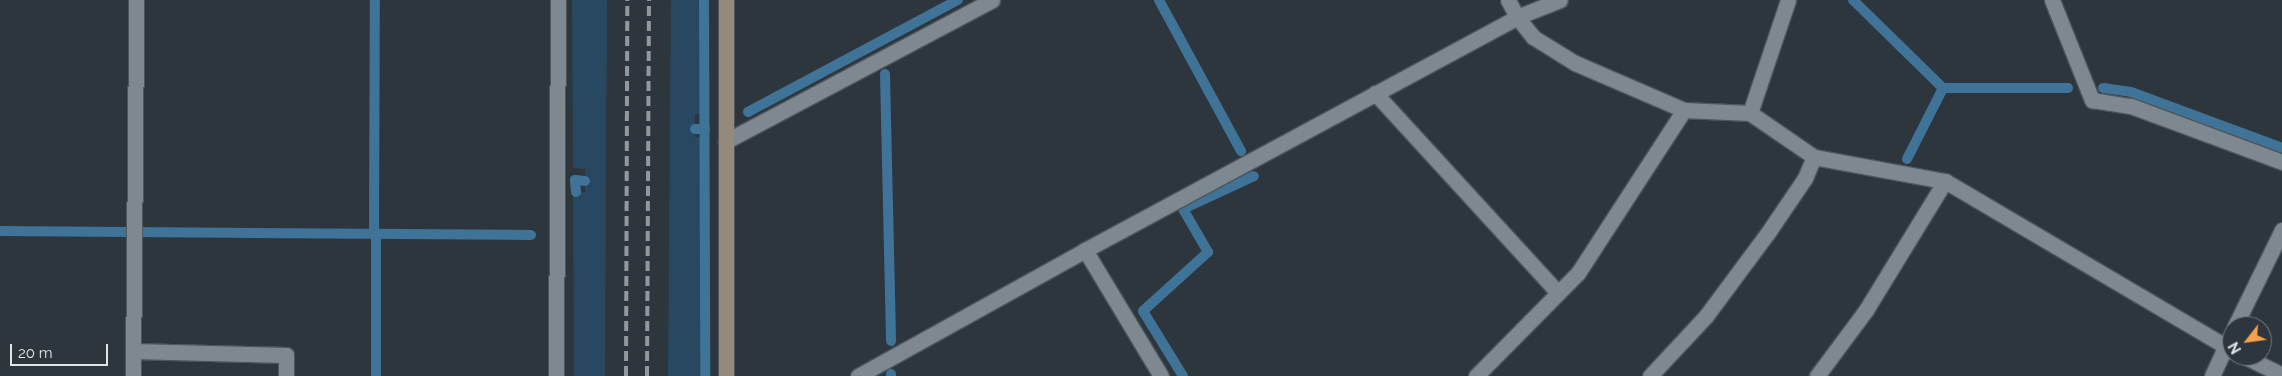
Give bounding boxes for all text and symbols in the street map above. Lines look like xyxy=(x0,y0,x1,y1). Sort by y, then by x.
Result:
north arrow xyxy=(2222,316,2272,366)
scale bar xyxy=(12,334,110,366)
text: N xyxy=(2225,339,2244,357)
text: 20 m xyxy=(18,344,53,362)

